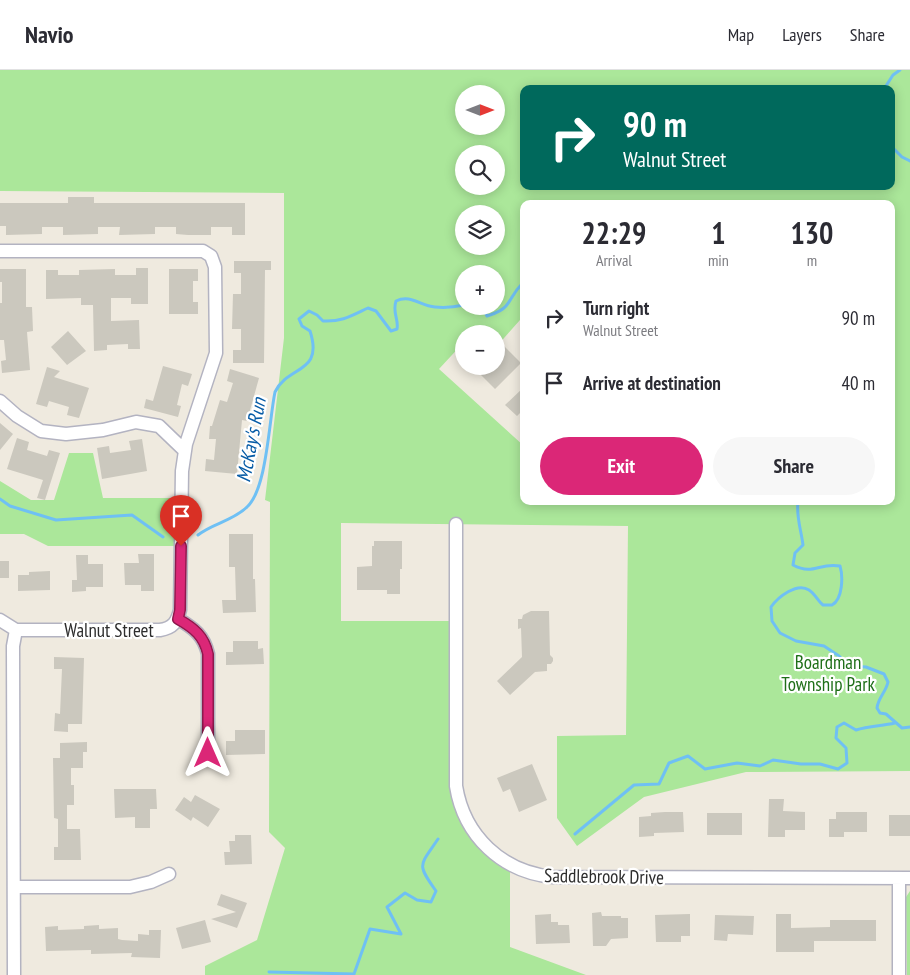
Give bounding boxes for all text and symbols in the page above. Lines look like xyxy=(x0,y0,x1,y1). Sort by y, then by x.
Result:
text: Navio xyxy=(25,19,74,50)
text: Map xyxy=(728,23,754,46)
text: Layers xyxy=(782,23,822,46)
text: Share xyxy=(850,23,885,46)
north arrow xyxy=(455,85,505,135)
map controls xyxy=(455,85,505,375)
text: 90 m xyxy=(623,101,687,147)
icon: right xyxy=(540,105,605,170)
button: search xyxy=(455,145,505,195)
text: Walnut Street xyxy=(623,145,726,173)
button: layers xyxy=(455,205,505,255)
text: 22:29 xyxy=(582,213,646,252)
text: 1 xyxy=(711,213,726,252)
text: 130 xyxy=(790,213,833,252)
text: Arrival xyxy=(596,250,632,270)
text: min xyxy=(708,250,729,270)
text: m xyxy=(807,250,817,270)
button: + xyxy=(455,265,505,315)
text: Turn right xyxy=(583,296,649,320)
icon: right xyxy=(540,304,568,332)
text: 90 m xyxy=(842,306,875,330)
text: Walnut Street xyxy=(583,320,658,340)
button: − xyxy=(455,325,505,375)
icon: arrive xyxy=(540,369,568,397)
text: Arrive at destination xyxy=(583,371,721,395)
text: 40 m xyxy=(842,371,875,395)
water label: McKay's Run xyxy=(230,394,272,484)
button: Exit xyxy=(540,437,703,495)
button: Share xyxy=(713,437,875,495)
pin xyxy=(160,495,202,546)
icon: arrive xyxy=(167,502,195,530)
street label: Walnut Street xyxy=(64,618,154,642)
park label: Boardman Township Park xyxy=(781,650,875,696)
position arrow xyxy=(181,726,233,778)
street label: Saddlebrook Drive xyxy=(544,863,664,889)

